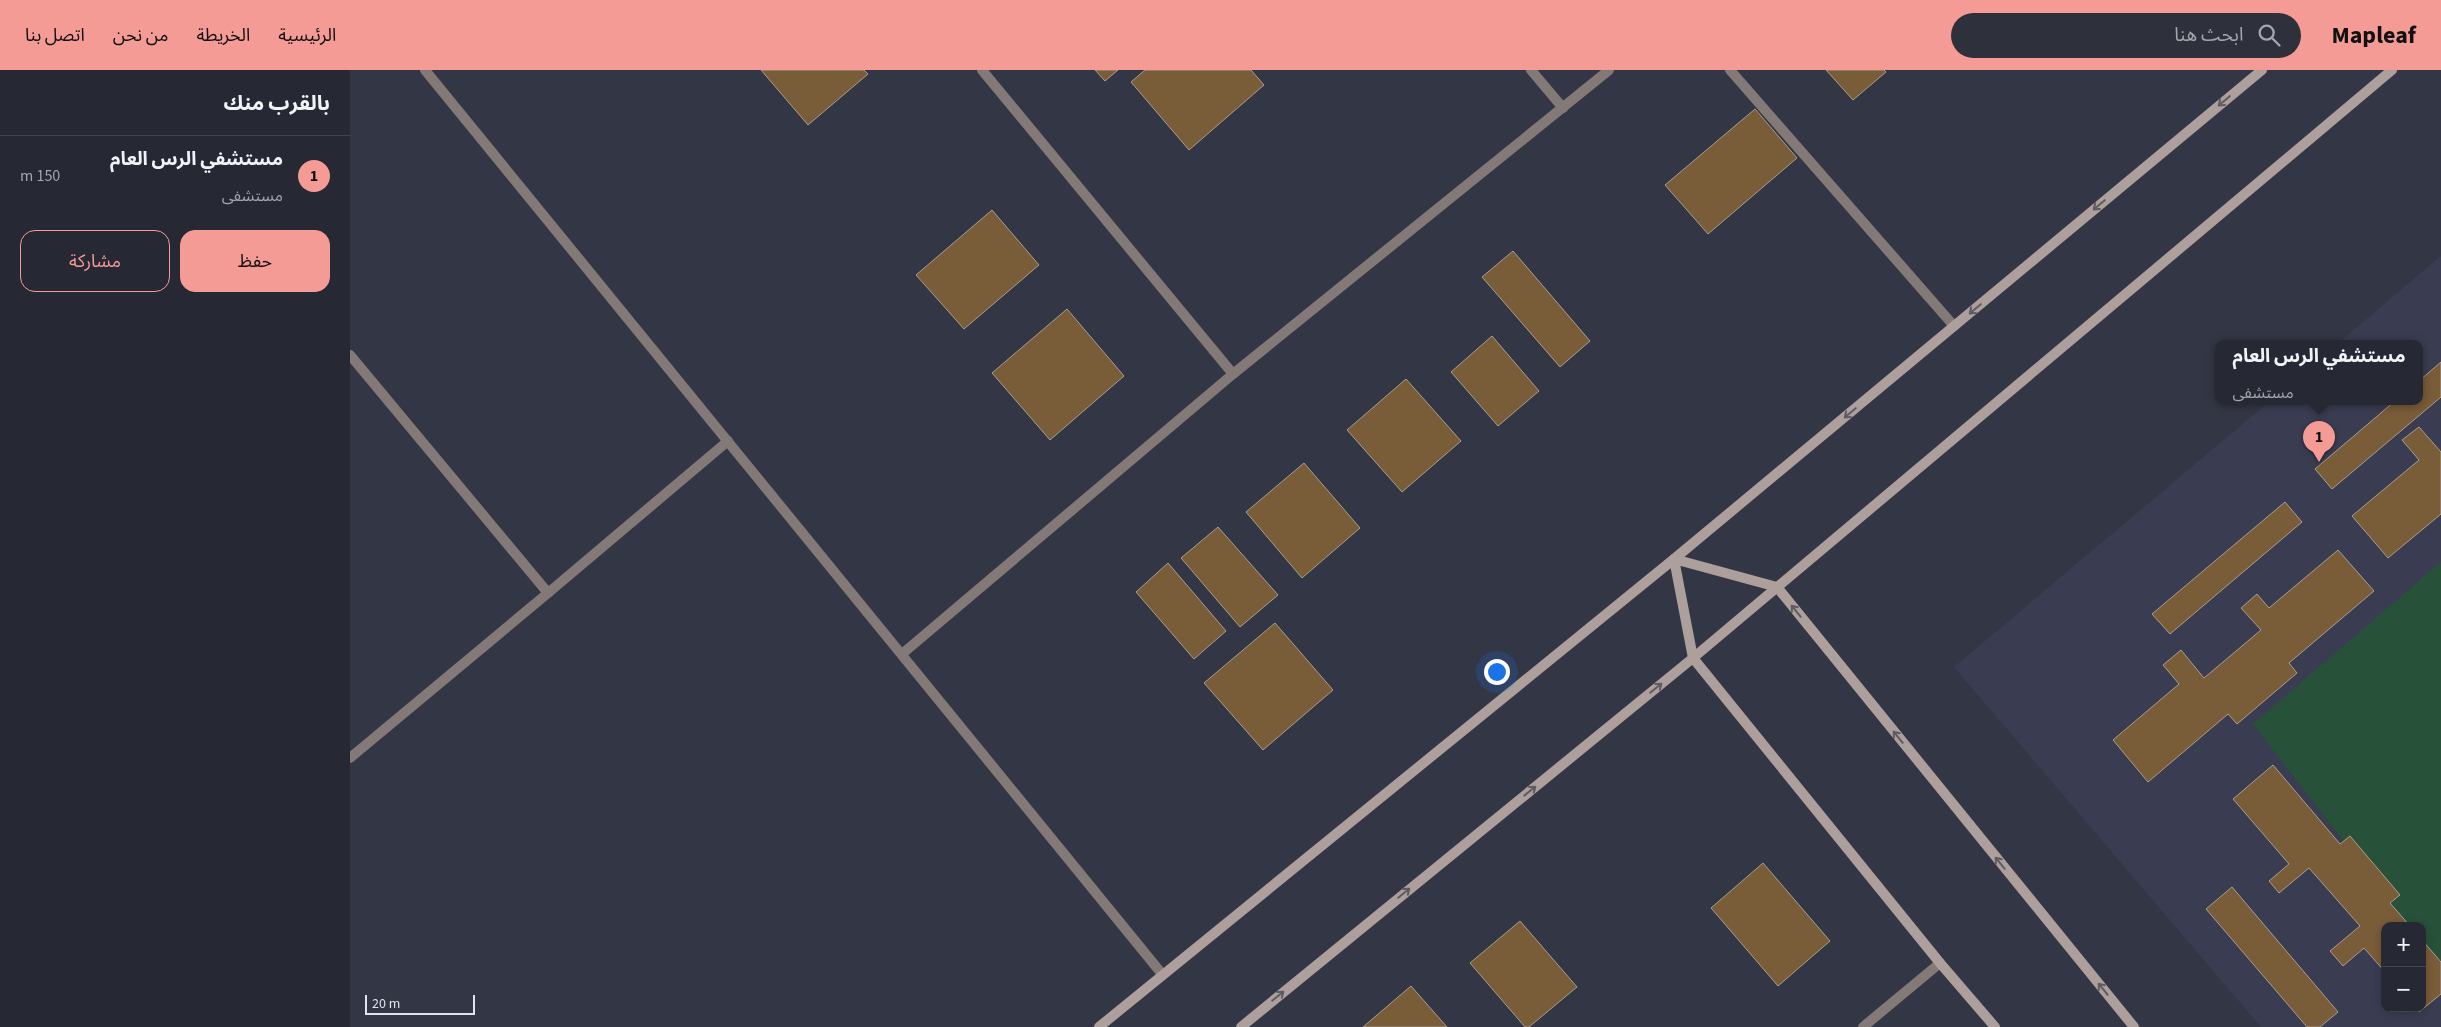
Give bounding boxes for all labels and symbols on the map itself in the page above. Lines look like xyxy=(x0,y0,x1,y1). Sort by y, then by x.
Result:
one-way arrow xyxy=(2218,96,2231,107)
one-way arrow xyxy=(2093,200,2106,211)
one-way arrow xyxy=(1968,304,1981,315)
one-way arrow xyxy=(1843,407,1856,419)
pin: 1 xyxy=(2303,421,2335,462)
one-way arrow xyxy=(1790,604,1801,617)
your location xyxy=(1484,659,1510,685)
one-way arrow xyxy=(1649,683,1662,694)
one-way arrow xyxy=(1893,731,1904,744)
one-way arrow xyxy=(1523,785,1536,796)
one-way arrow xyxy=(1995,857,2006,870)
one-way arrow xyxy=(1398,888,1411,899)
one-way arrow xyxy=(2097,983,2108,996)
one-way arrow xyxy=(1272,991,1285,1002)
scale bar xyxy=(365,992,475,1015)

